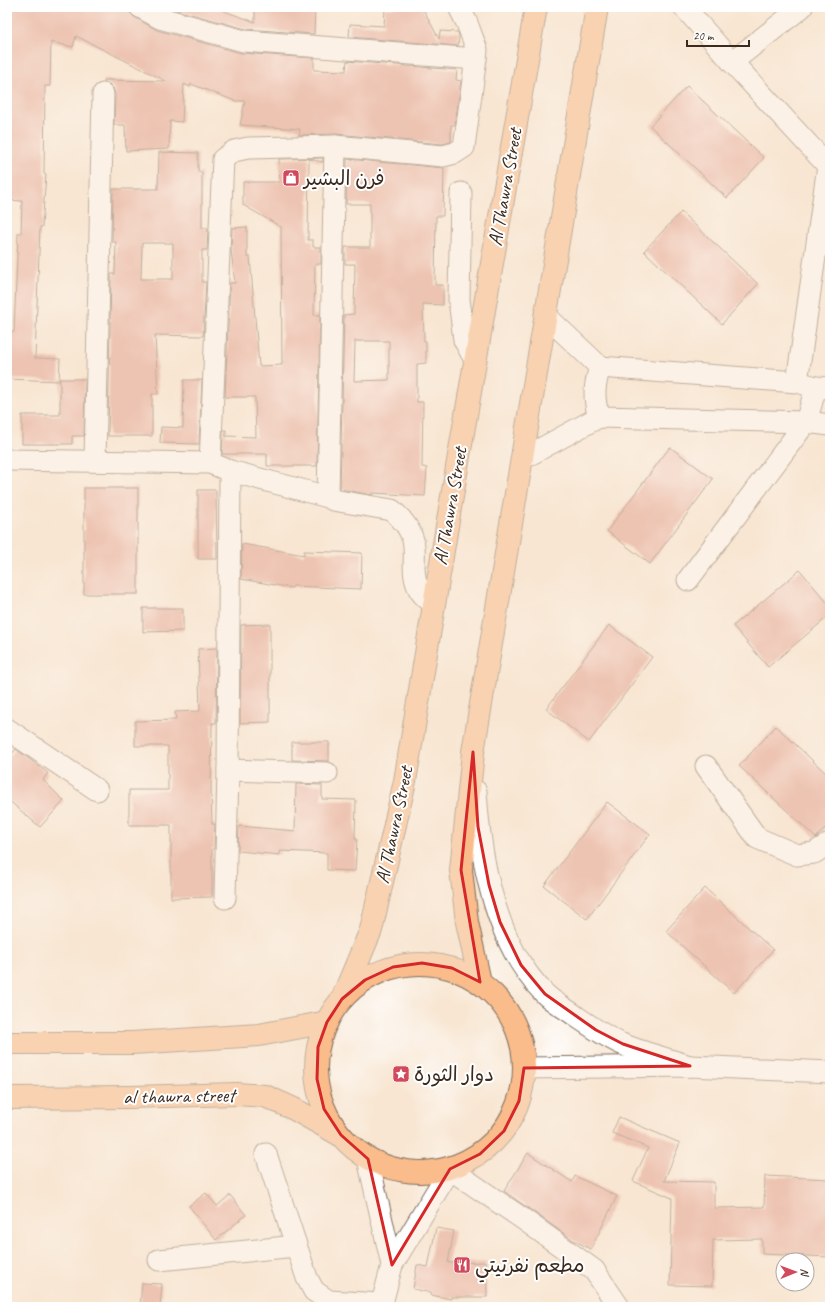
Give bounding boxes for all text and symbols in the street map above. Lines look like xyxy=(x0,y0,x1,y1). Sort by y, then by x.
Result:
scale bar xyxy=(687,22,749,48)
text: 20 m xyxy=(693,28,715,44)
street label: Al Thawra Street xyxy=(482,124,528,248)
place label: فرن البشير xyxy=(302,166,385,191)
shop icon: فرن البشير xyxy=(281,168,301,188)
street label: Al Thawra Street xyxy=(427,443,473,567)
street label: Al Thawra Street xyxy=(369,762,419,886)
place label: دوار الثورة xyxy=(414,1062,494,1087)
place icon: دوار الثورة xyxy=(391,1064,411,1084)
street label: al thawra street xyxy=(123,1082,238,1109)
north arrow xyxy=(775,1252,815,1292)
place label: مطعم نفرتيتي xyxy=(475,1253,585,1283)
restaurant icon: مطعم نفرتيتي xyxy=(452,1255,472,1275)
text: N xyxy=(798,1268,812,1278)

